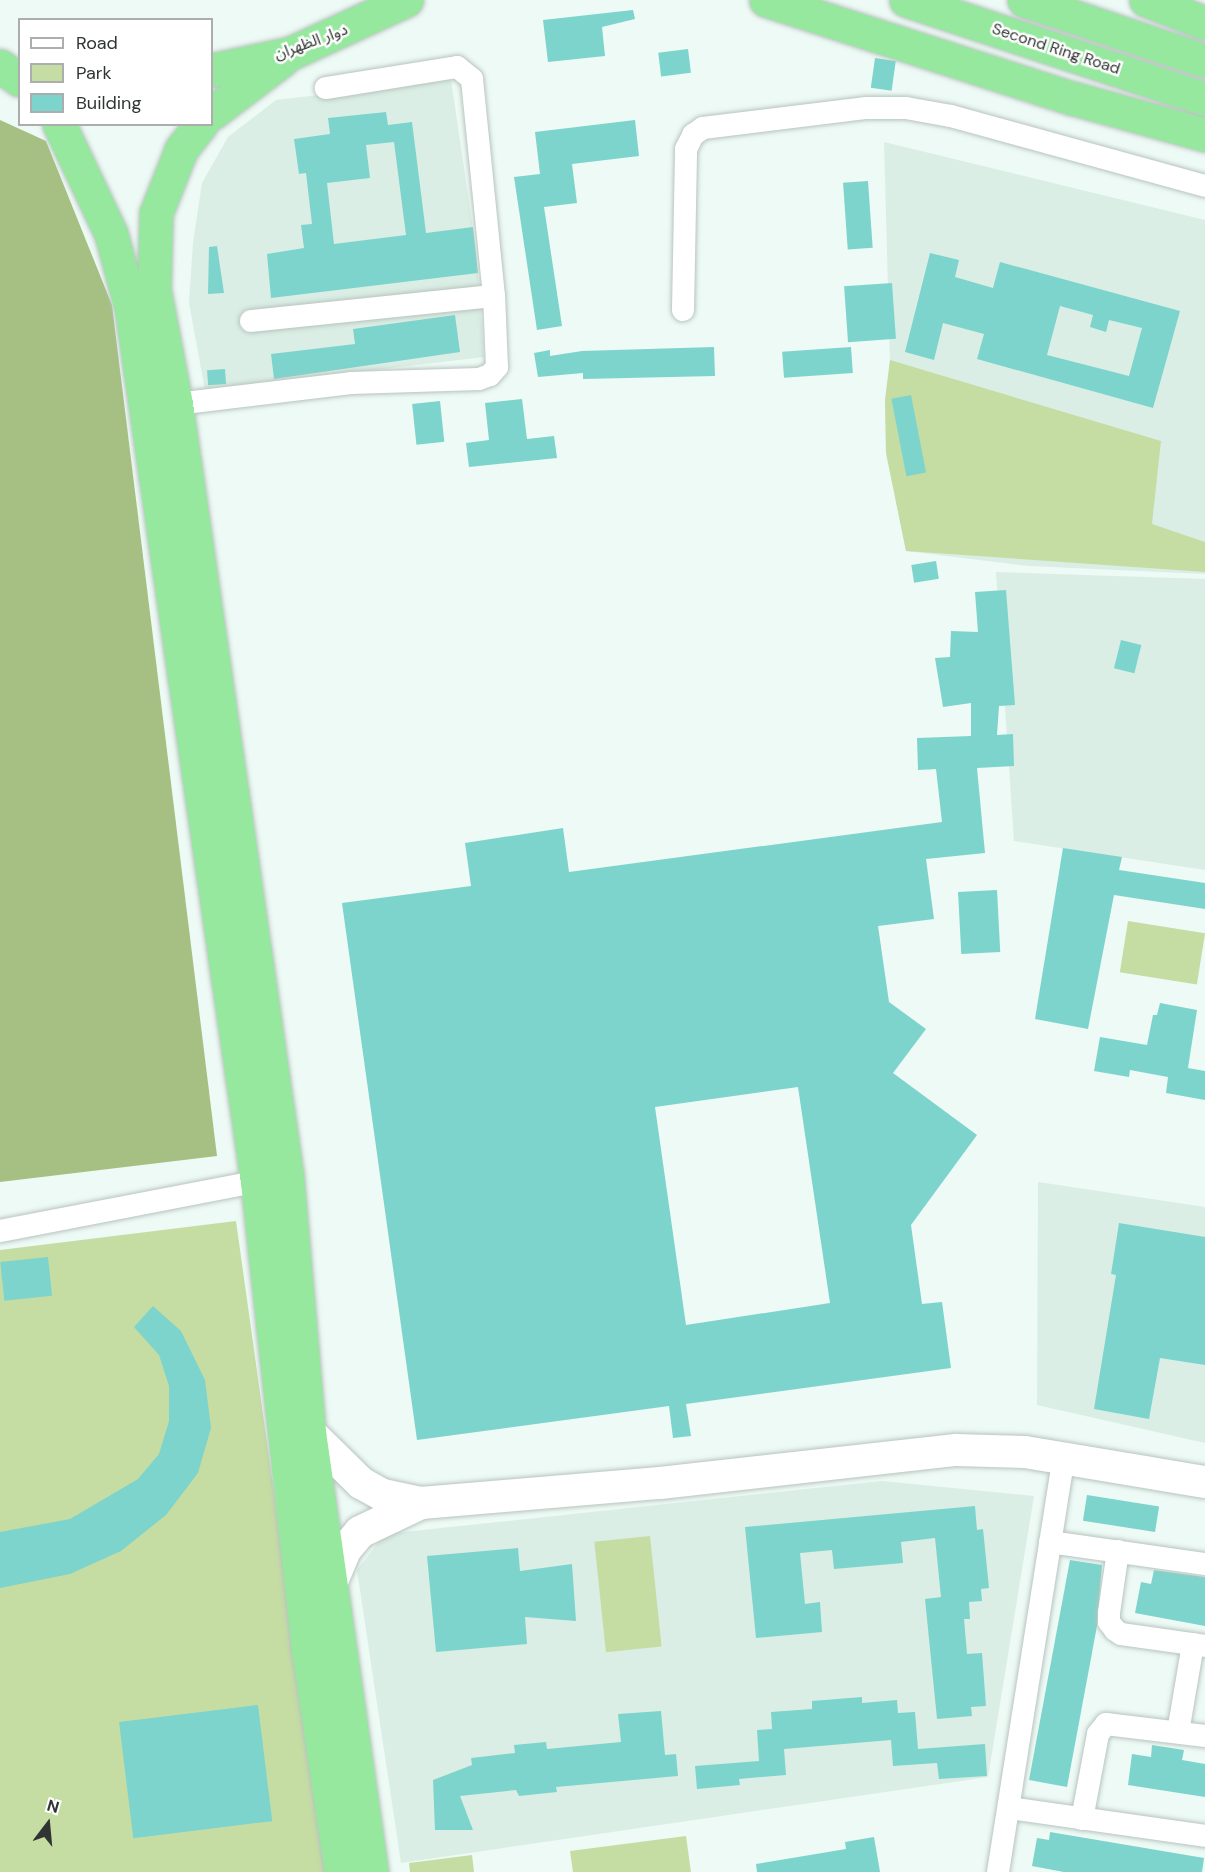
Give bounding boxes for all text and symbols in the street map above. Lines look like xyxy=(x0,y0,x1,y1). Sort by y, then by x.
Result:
legend xyxy=(18,18,213,126)
street label: Second Ring Road xyxy=(990,19,1122,79)
street label: دوار الظهران xyxy=(272,20,350,64)
text: Road xyxy=(76,31,118,55)
text: Park xyxy=(76,61,112,85)
text: Building xyxy=(76,91,141,115)
north arrow xyxy=(18,1794,78,1854)
text: N xyxy=(45,1795,62,1818)

